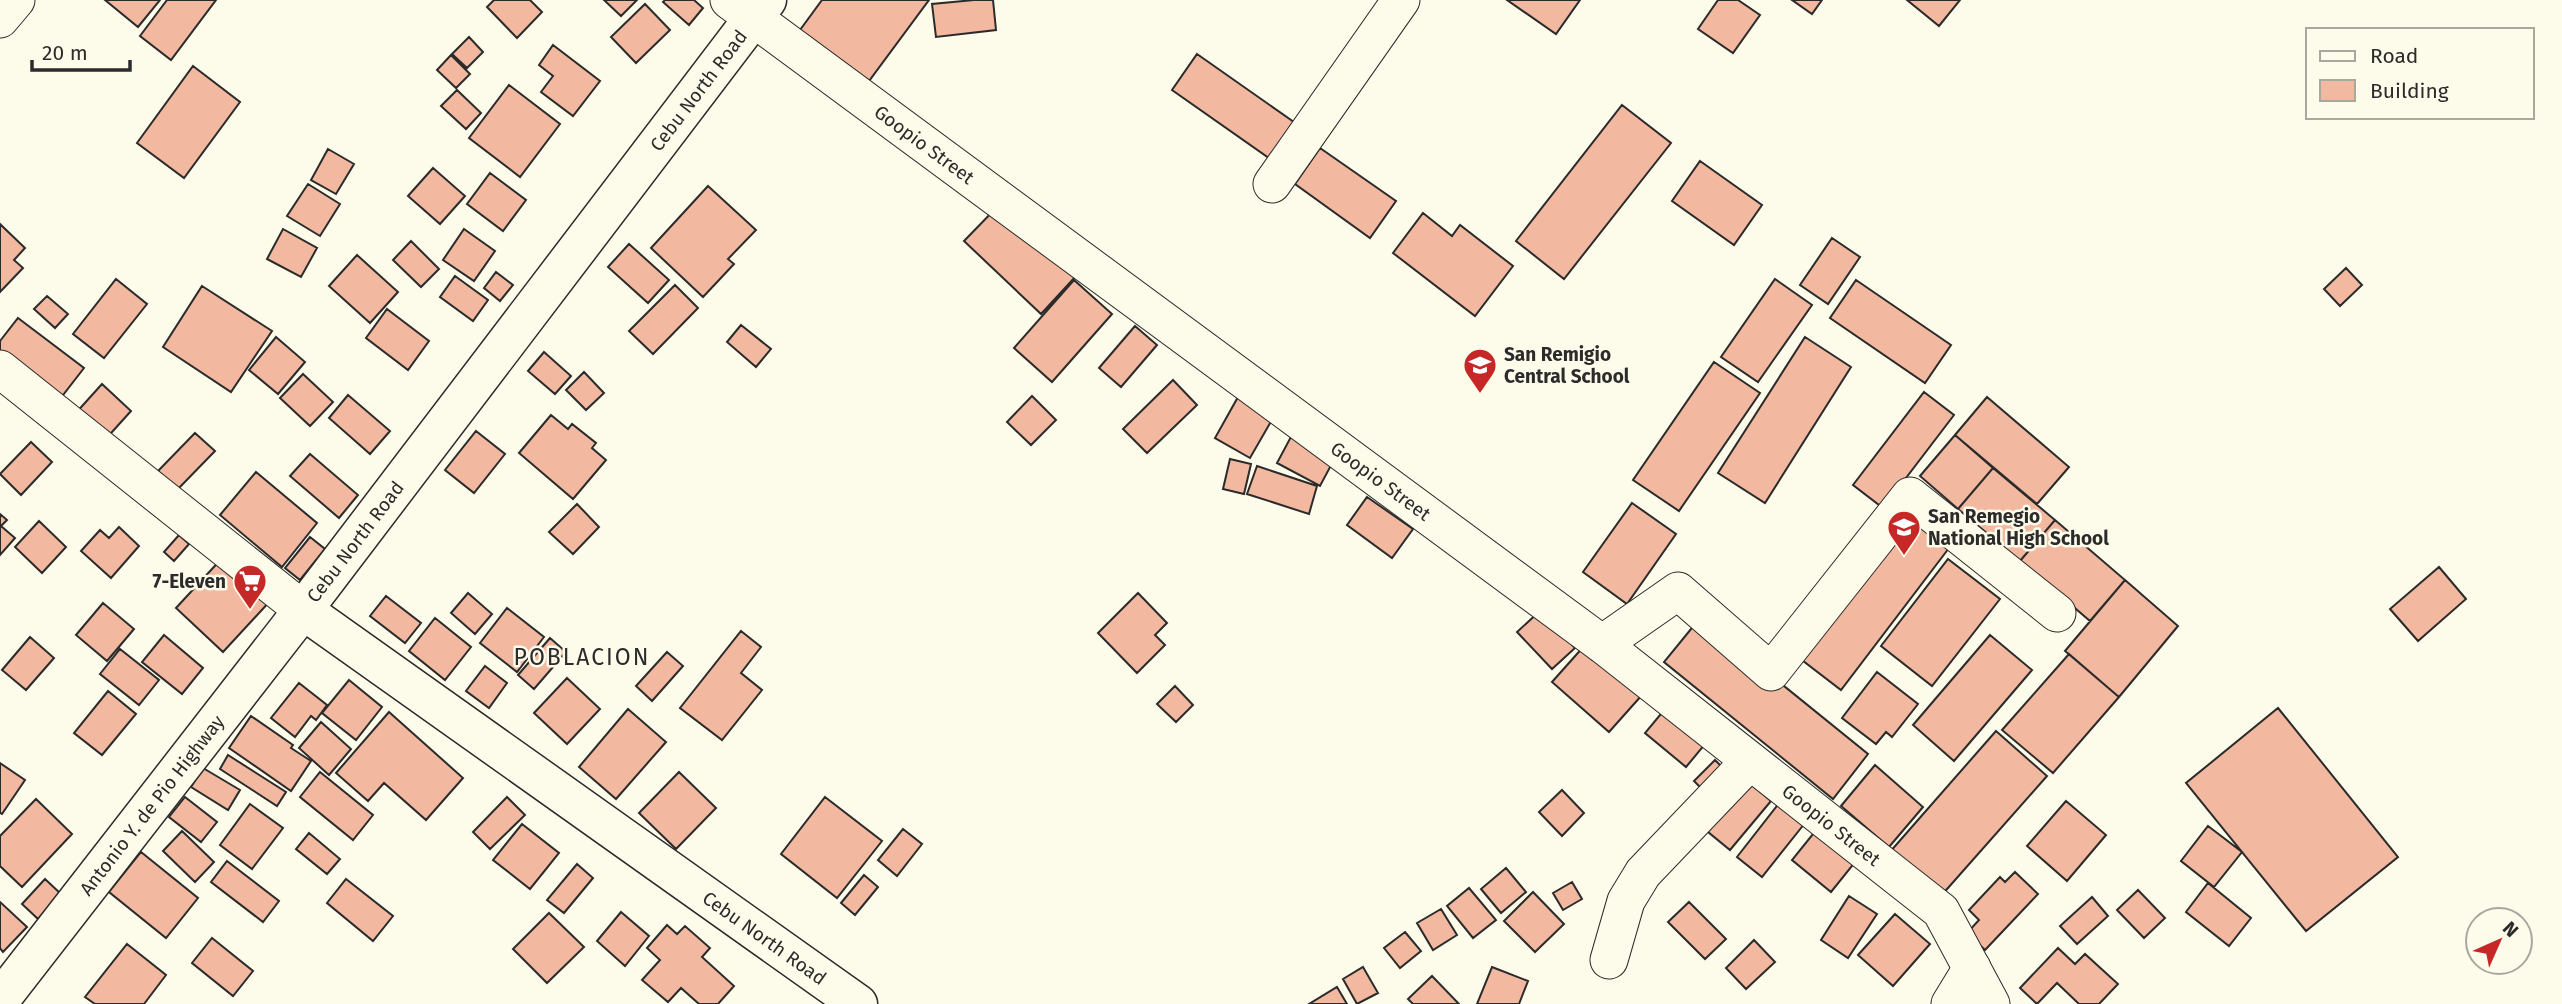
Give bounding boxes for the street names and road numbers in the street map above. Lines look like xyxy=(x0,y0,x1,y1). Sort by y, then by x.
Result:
street label: Cebu North Road xyxy=(645,25,752,155)
street label: Goopio Street xyxy=(870,100,979,189)
street label: Goopio Street xyxy=(1326,436,1435,525)
street label: Cebu North Road xyxy=(302,476,409,607)
street label: Antonio Y. de Pio Highway xyxy=(74,710,229,900)
street label: Goopio Street xyxy=(1778,779,1885,871)
street label: Cebu North Road xyxy=(698,886,831,989)

